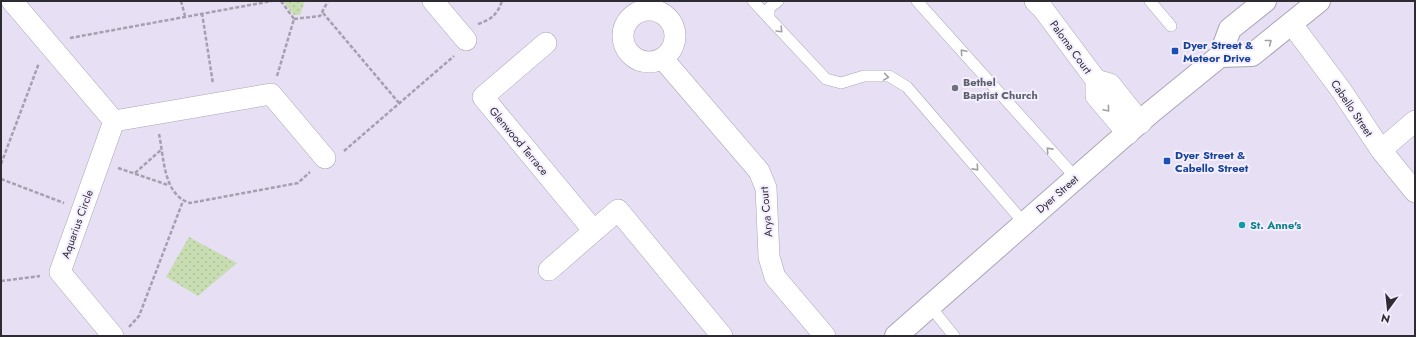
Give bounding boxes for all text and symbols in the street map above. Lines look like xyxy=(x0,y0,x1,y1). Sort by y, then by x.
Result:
street label: Paloma Court xyxy=(1046,17,1096,77)
one-way arrow xyxy=(775,25,782,32)
place label: Dyer Street & Meteor Drive xyxy=(1183,37,1254,66)
one-way arrow xyxy=(1264,39,1271,46)
marker: Dyer Street & Meteor Drive xyxy=(1170,46,1180,56)
one-way arrow xyxy=(960,49,967,57)
one-way arrow xyxy=(883,72,889,81)
place label: Bethel Baptist Church xyxy=(963,74,1038,103)
street label: Cabello Street xyxy=(1327,76,1377,140)
marker: Bethel Baptist Church xyxy=(950,83,960,93)
street label: Glenwood Terrace xyxy=(486,103,553,179)
one-way arrow xyxy=(1102,104,1109,112)
one-way arrow xyxy=(1047,147,1054,154)
place label: Dyer Street & Cabello Street xyxy=(1175,147,1249,176)
marker: Dyer Street & Cabello Street xyxy=(1162,156,1172,166)
one-way arrow xyxy=(971,163,978,171)
street label: Dyer Street xyxy=(1032,171,1082,217)
street label: Arya Court xyxy=(756,186,776,238)
street label: Aquarius Circle xyxy=(57,187,97,261)
place label: St. Anne's xyxy=(1250,217,1301,233)
marker: St. Anne's xyxy=(1237,220,1247,230)
north arrow xyxy=(1368,289,1408,329)
text: N xyxy=(1379,310,1392,328)

